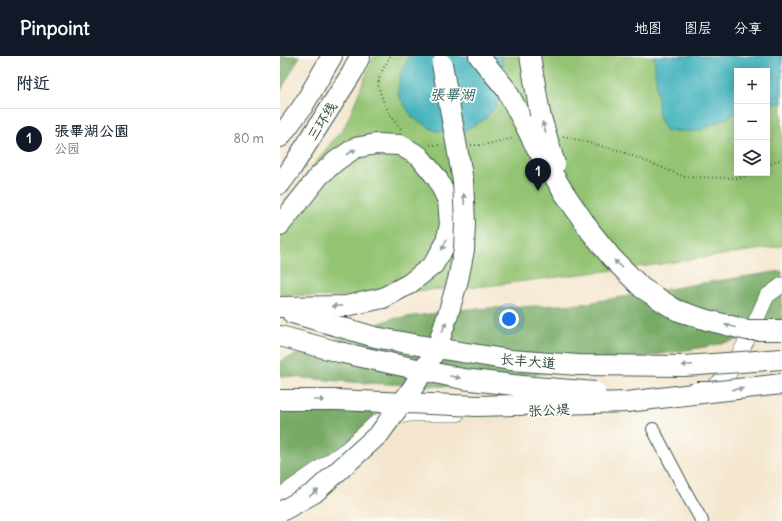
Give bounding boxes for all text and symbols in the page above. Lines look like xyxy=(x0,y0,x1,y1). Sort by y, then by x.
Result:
text: Pinpoint xyxy=(20,16,90,40)
text: 地图 xyxy=(634,19,662,37)
text: 图层 xyxy=(684,19,712,37)
text: 分享 xyxy=(734,19,762,37)
map controls xyxy=(734,68,770,176)
button: + xyxy=(734,68,770,104)
text: 附近 xyxy=(16,72,50,94)
water label: 張畢湖 xyxy=(429,85,476,104)
street label: 三环线 xyxy=(303,98,341,144)
button: − xyxy=(734,104,770,140)
text: 張畢湖公園 xyxy=(54,121,129,140)
one-way arrow xyxy=(541,121,547,133)
text: 1 xyxy=(26,130,32,147)
text: 80 m xyxy=(233,130,264,147)
text: 公园 xyxy=(54,140,80,157)
button: layers xyxy=(734,140,770,176)
one-way arrow xyxy=(345,148,357,155)
pin: 1 xyxy=(525,158,551,191)
one-way arrow xyxy=(461,192,467,205)
one-way arrow xyxy=(440,240,446,252)
one-way arrow xyxy=(613,259,623,269)
one-way arrow xyxy=(331,303,343,310)
your location xyxy=(499,309,519,329)
one-way arrow xyxy=(441,320,447,332)
one-way arrow xyxy=(723,322,736,328)
street label: 长丰大道 xyxy=(499,350,557,372)
one-way arrow xyxy=(681,362,693,369)
one-way arrow xyxy=(449,374,461,380)
one-way arrow xyxy=(732,386,744,392)
one-way arrow xyxy=(313,397,326,403)
street label: 张公堤 xyxy=(528,400,570,420)
one-way arrow xyxy=(309,489,319,497)

